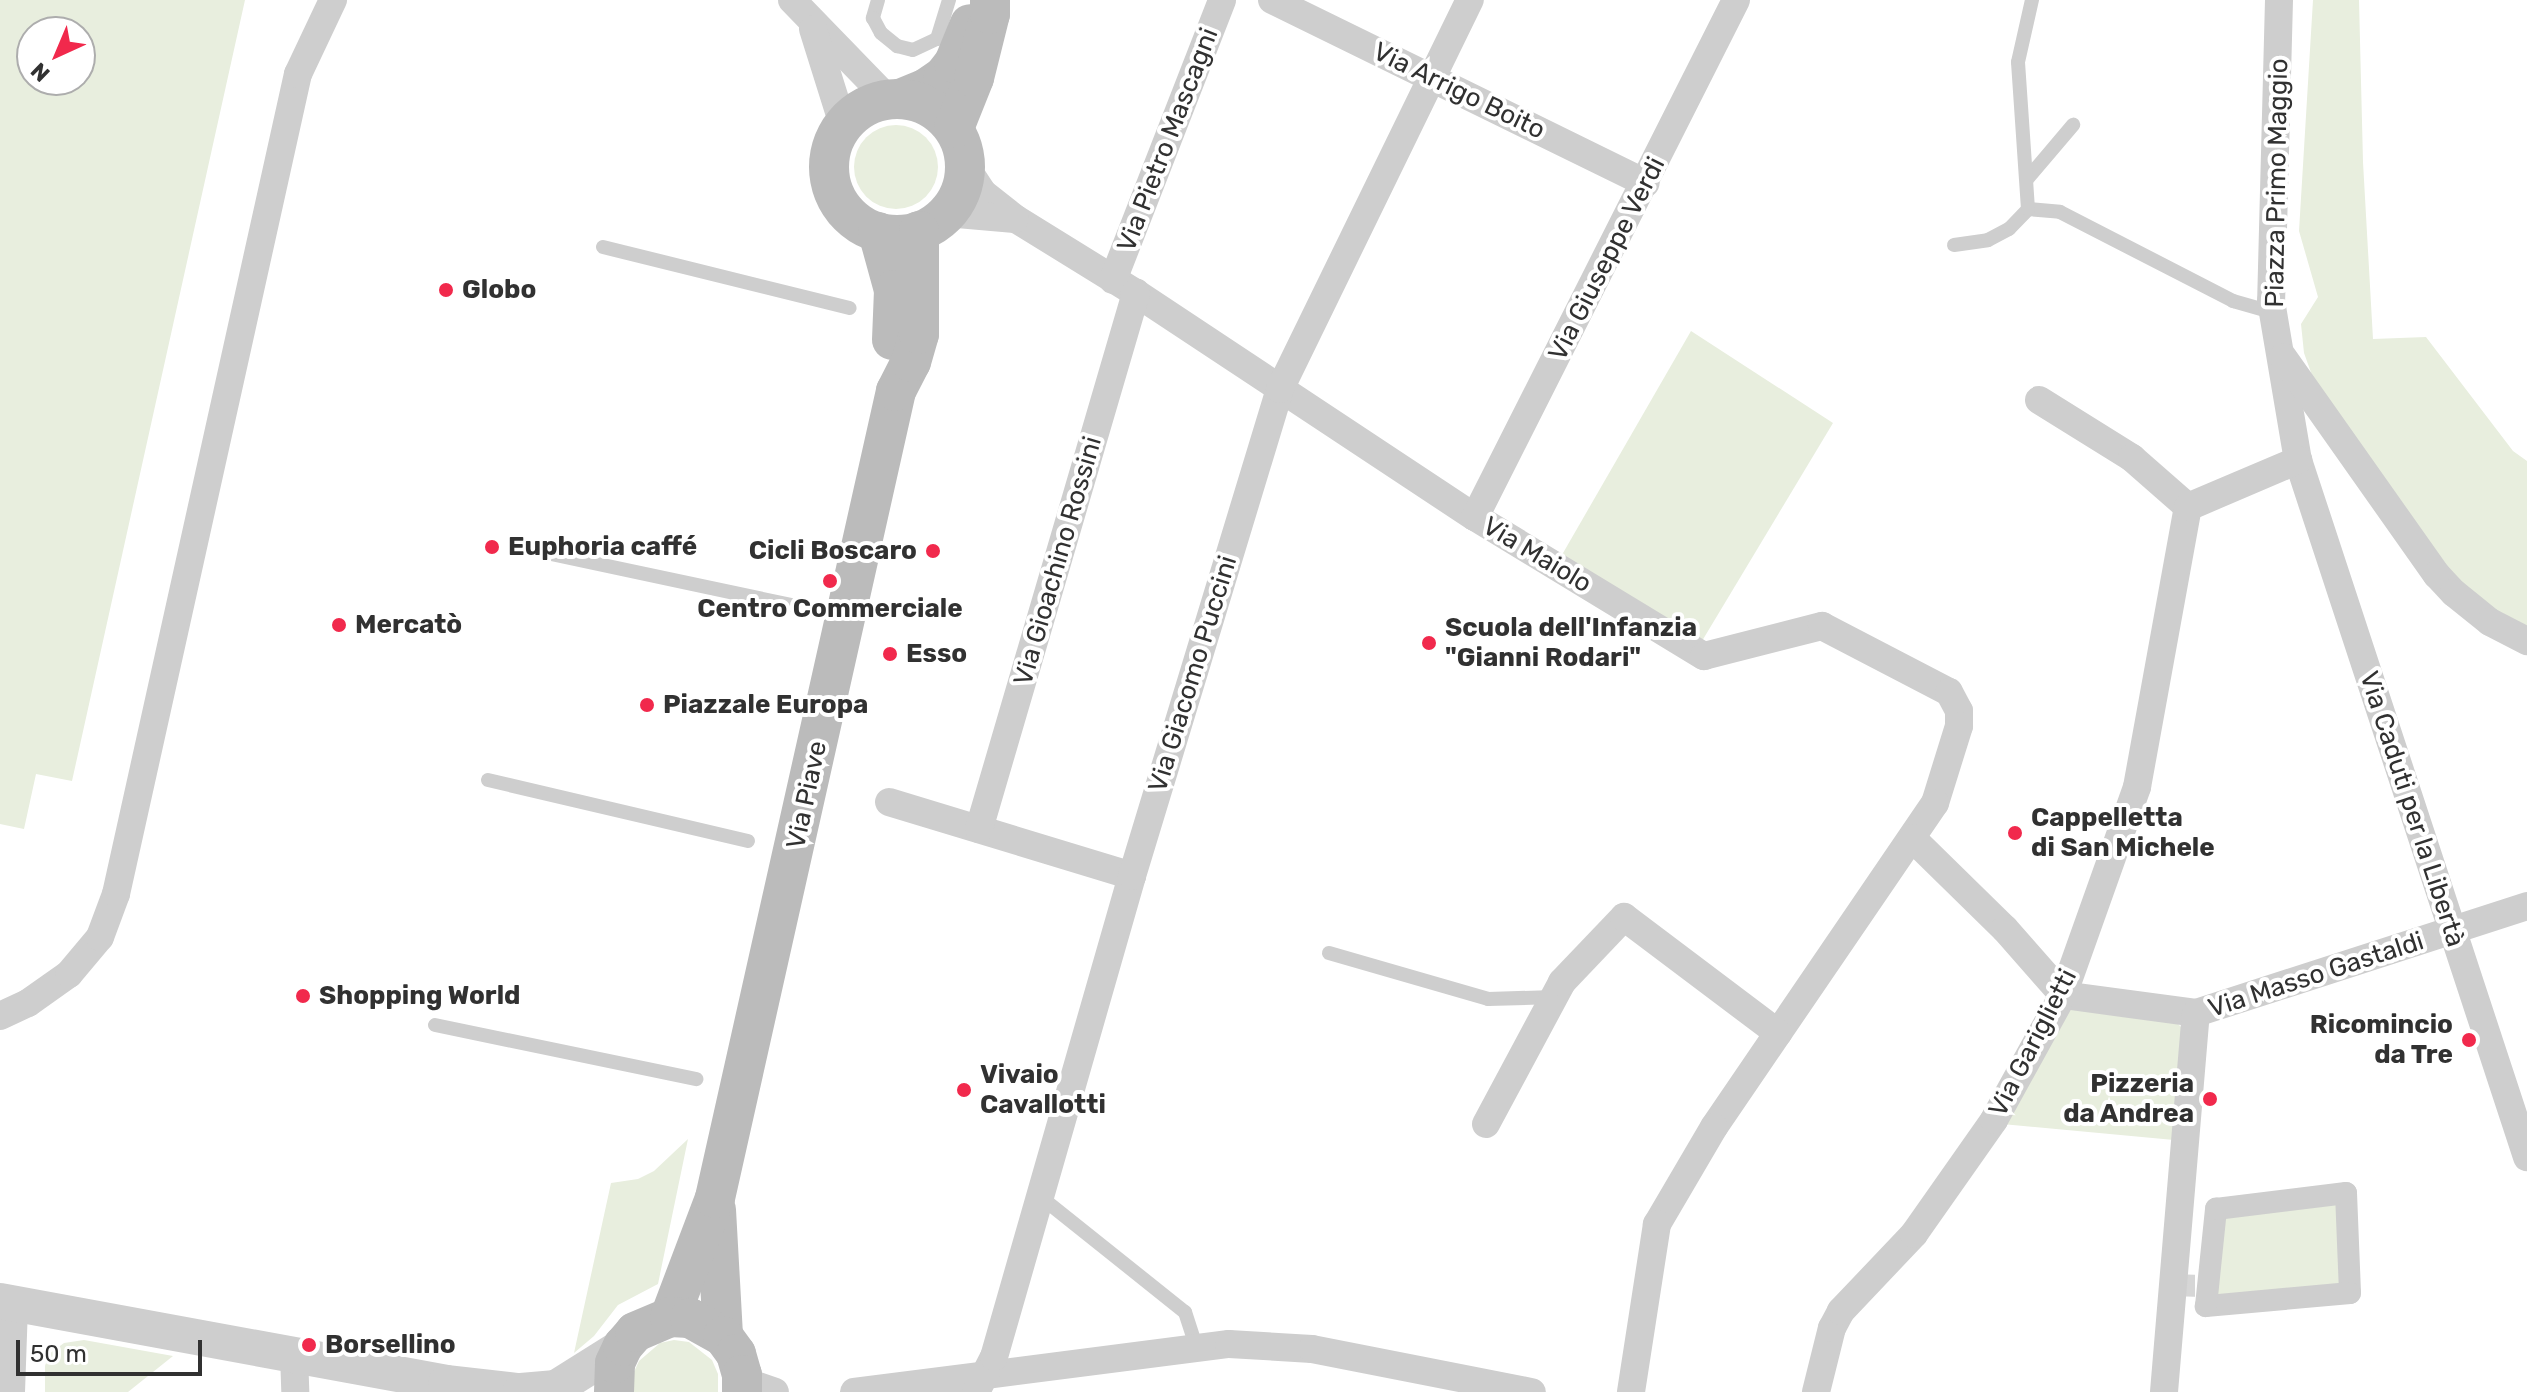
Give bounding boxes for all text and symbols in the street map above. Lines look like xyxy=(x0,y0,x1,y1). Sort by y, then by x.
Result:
north arrow xyxy=(16,16,96,96)
street label: Via Pietro Mascagni xyxy=(1111,24,1225,256)
street label: Via Arrigo Boito xyxy=(1368,36,1550,146)
text: N xyxy=(25,57,55,87)
street label: Piazza Primo Maggio xyxy=(2259,58,2295,308)
street label: Via Giuseppe Verdi xyxy=(1542,152,1672,366)
place label: Globo xyxy=(462,274,536,306)
marker: Globo xyxy=(437,281,455,299)
street label: Via Gioachino Rossini xyxy=(1008,433,1108,689)
street label: Via Maiolo xyxy=(1477,510,1597,600)
place label: Euphoria caffé xyxy=(508,531,697,563)
place label: Cicli Boscaro xyxy=(749,535,917,567)
marker: Euphoria caffé xyxy=(483,538,501,556)
marker: Cicli Boscaro xyxy=(924,542,942,560)
street label: Via Giacomo Puccini xyxy=(1142,552,1244,796)
marker: Centro Commerciale xyxy=(821,572,839,590)
place label: Centro Commerciale xyxy=(697,593,963,625)
place label: Mercatò xyxy=(355,609,462,641)
place label: Scuola dell'Infanzia "Gianni Rodari" xyxy=(1445,612,1697,674)
marker: Mercatò xyxy=(330,616,348,634)
marker: Scuola dell'Infanzia "Gianni Rodari" xyxy=(1420,634,1438,652)
place label: Esso xyxy=(906,638,967,670)
marker: Esso xyxy=(881,645,899,663)
street label: Via Caduti per la Libertà xyxy=(2353,667,2471,951)
place label: Piazzale Europa xyxy=(663,689,868,721)
marker: Piazzale Europa xyxy=(638,696,656,714)
street label: Via Piave xyxy=(780,738,834,852)
place label: Cappelletta di San Michele xyxy=(2031,802,2215,864)
marker: Cappelletta di San Michele xyxy=(2006,824,2024,842)
street label: Via Masso Gastaldi xyxy=(2204,925,2428,1025)
street label: Via Gariglietti xyxy=(1982,964,2084,1122)
place label: Shopping World xyxy=(319,980,521,1012)
marker: Shopping World xyxy=(294,987,312,1005)
place label: Ricomincio da Tre xyxy=(2310,1009,2453,1070)
marker: Ricomincio da Tre xyxy=(2460,1031,2478,1049)
place label: Vivaio Cavallotti xyxy=(980,1059,1106,1120)
place label: Pizzeria da Andrea xyxy=(2063,1068,2194,1130)
marker: Vivaio Cavallotti xyxy=(955,1081,973,1099)
marker: Pizzeria da Andrea xyxy=(2201,1090,2219,1108)
scale bar xyxy=(20,1324,206,1374)
place label: Borsellino xyxy=(325,1329,456,1361)
marker: Borsellino xyxy=(300,1336,318,1354)
text: 50 m xyxy=(30,1340,87,1368)

